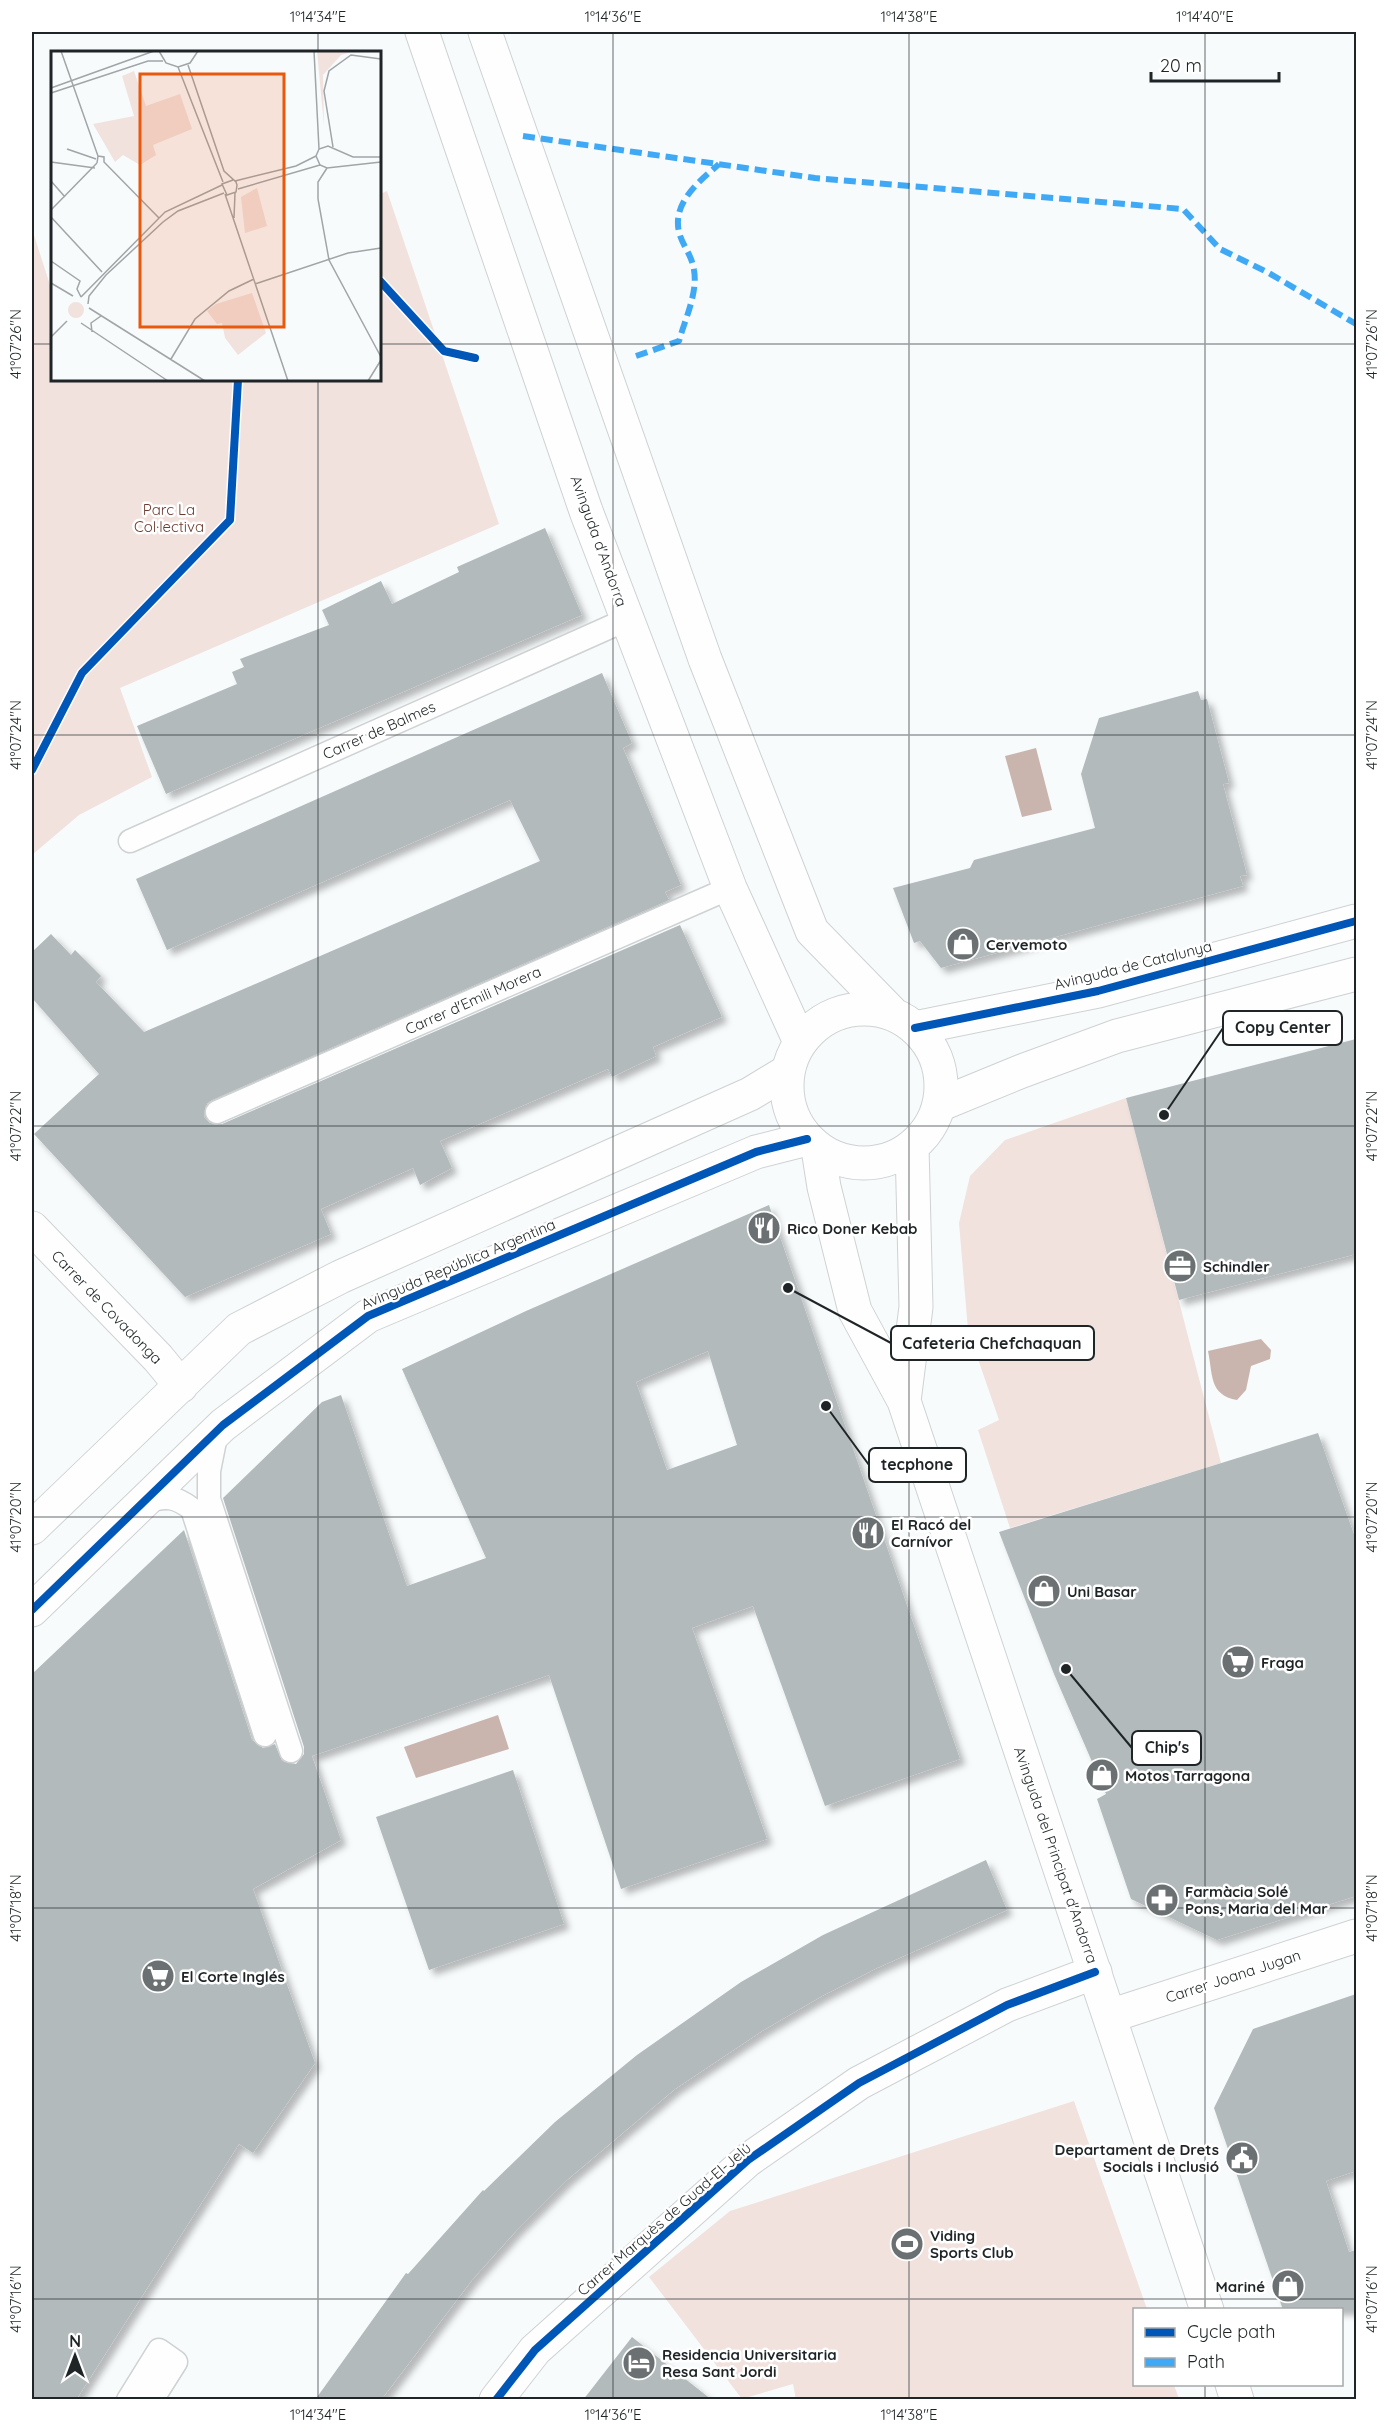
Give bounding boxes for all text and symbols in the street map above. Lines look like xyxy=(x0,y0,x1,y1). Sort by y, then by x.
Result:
text: 1°14'34"E xyxy=(290,7,346,26)
text: 1°14'36"E xyxy=(585,7,641,26)
text: 1°14'38"E xyxy=(881,7,937,26)
text: 1°14'40"E xyxy=(1176,7,1234,26)
scale bar xyxy=(1151,45,1278,83)
inset map xyxy=(51,51,381,381)
text: 20 m xyxy=(1160,54,1202,77)
text: 41°07'26"N xyxy=(6,309,25,379)
text: 41°07'26"N xyxy=(1362,309,1381,379)
street label: Avinguda d'Andorra xyxy=(566,473,632,609)
park label: Parc La Col·lectiva xyxy=(134,500,204,536)
street label: Carrer de Balmes xyxy=(320,697,438,763)
text: 41°07'24"N xyxy=(6,700,25,770)
text: 41°07'24"N xyxy=(1362,700,1381,770)
shop icon: Cervemoto xyxy=(945,926,981,962)
place label: Cervemoto xyxy=(986,935,1067,954)
street label: Avinguda de Catalunya xyxy=(1052,936,1214,994)
street label: Carrer d'Emili Morera xyxy=(402,961,544,1039)
callout: Copy Center xyxy=(1223,1011,1342,1045)
text: Copy Center xyxy=(1235,1017,1331,1037)
text: 41°07'22"N xyxy=(6,1091,25,1161)
text: 41°07'22"N xyxy=(1362,1091,1381,1161)
restaurant icon: Rico Doner Kebab xyxy=(746,1210,782,1246)
street label: Avinguda República Argentina xyxy=(358,1214,558,1314)
place label: Rico Doner Kebab xyxy=(787,1219,918,1238)
street label: Carrer de Covadonga xyxy=(48,1246,166,1368)
office icon: Schindler xyxy=(1162,1248,1198,1284)
place label: Schindler xyxy=(1203,1257,1270,1276)
callout: Cafeteria Chefchaquan xyxy=(891,1326,1094,1360)
text: Cafeteria Chefchaquan xyxy=(902,1333,1082,1353)
callout: tecphone xyxy=(869,1448,966,1482)
text: tecphone xyxy=(881,1454,953,1474)
text: 41°07'20"N xyxy=(6,1482,25,1552)
text: 41°07'20"N xyxy=(1362,1482,1381,1552)
restaurant icon: El Racó del Carnívor xyxy=(850,1515,886,1551)
place label: El Racó del Carnívor xyxy=(891,1515,971,1551)
shop icon: Uni Basar xyxy=(1026,1573,1062,1609)
place label: Uni Basar xyxy=(1067,1582,1137,1601)
supermarket icon: Fraga xyxy=(1220,1644,1256,1680)
place label: Fraga xyxy=(1261,1653,1304,1672)
callout: Chip's xyxy=(1132,1731,1201,1765)
text: Chip's xyxy=(1145,1737,1189,1757)
street label: Avinguda del Principat d'Andorra xyxy=(1010,1744,1102,1966)
shop icon: Motos Tarragona xyxy=(1084,1757,1120,1793)
place label: Motos Tarragona xyxy=(1125,1766,1250,1785)
text: 41°07'18"N xyxy=(6,1874,25,1942)
text: 41°07'18"N xyxy=(1362,1874,1381,1942)
pharmacy icon: Farmàcia Solé Pons, Maria del Mar xyxy=(1144,1882,1180,1918)
place label: Farmàcia Solé Pons, Maria del Mar xyxy=(1185,1882,1328,1918)
street label: Carrer Joana Jugan xyxy=(1163,1945,1303,2007)
supermarket icon: El Corte Inglés xyxy=(140,1958,176,1994)
place label: El Corte Inglés xyxy=(181,1967,285,1986)
street label: Carrer Marquès de Guad-El-Jelú xyxy=(573,2138,755,2300)
place label: Departament de Drets Socials i Inclusió xyxy=(1055,2140,1219,2176)
public building icon: Departament de Drets Socials i Inclusió xyxy=(1224,2140,1260,2176)
sports icon: Viding Sports Club xyxy=(889,2226,925,2262)
place label: Viding Sports Club xyxy=(930,2226,1014,2262)
text: 41°07'16"N xyxy=(6,2265,25,2333)
text: 41°07'16"N xyxy=(1362,2265,1381,2333)
shop icon: Mariné xyxy=(1270,2268,1306,2304)
place label: Mariné xyxy=(1215,2277,1265,2296)
legend xyxy=(1133,2308,1343,2386)
text: Cycle path xyxy=(1187,2320,1275,2343)
north arrow xyxy=(45,2326,105,2386)
text: N xyxy=(69,2331,81,2351)
hotel icon: Residencia Universitaria Resa Sant Jordi xyxy=(621,2345,657,2381)
place label: Residencia Universitaria Resa Sant Jordi xyxy=(662,2345,837,2381)
text: Path xyxy=(1187,2350,1225,2373)
text: 1°14'34"E xyxy=(290,2405,346,2424)
text: 1°14'36"E xyxy=(585,2405,641,2424)
text: 1°14'38"E xyxy=(881,2405,937,2424)

